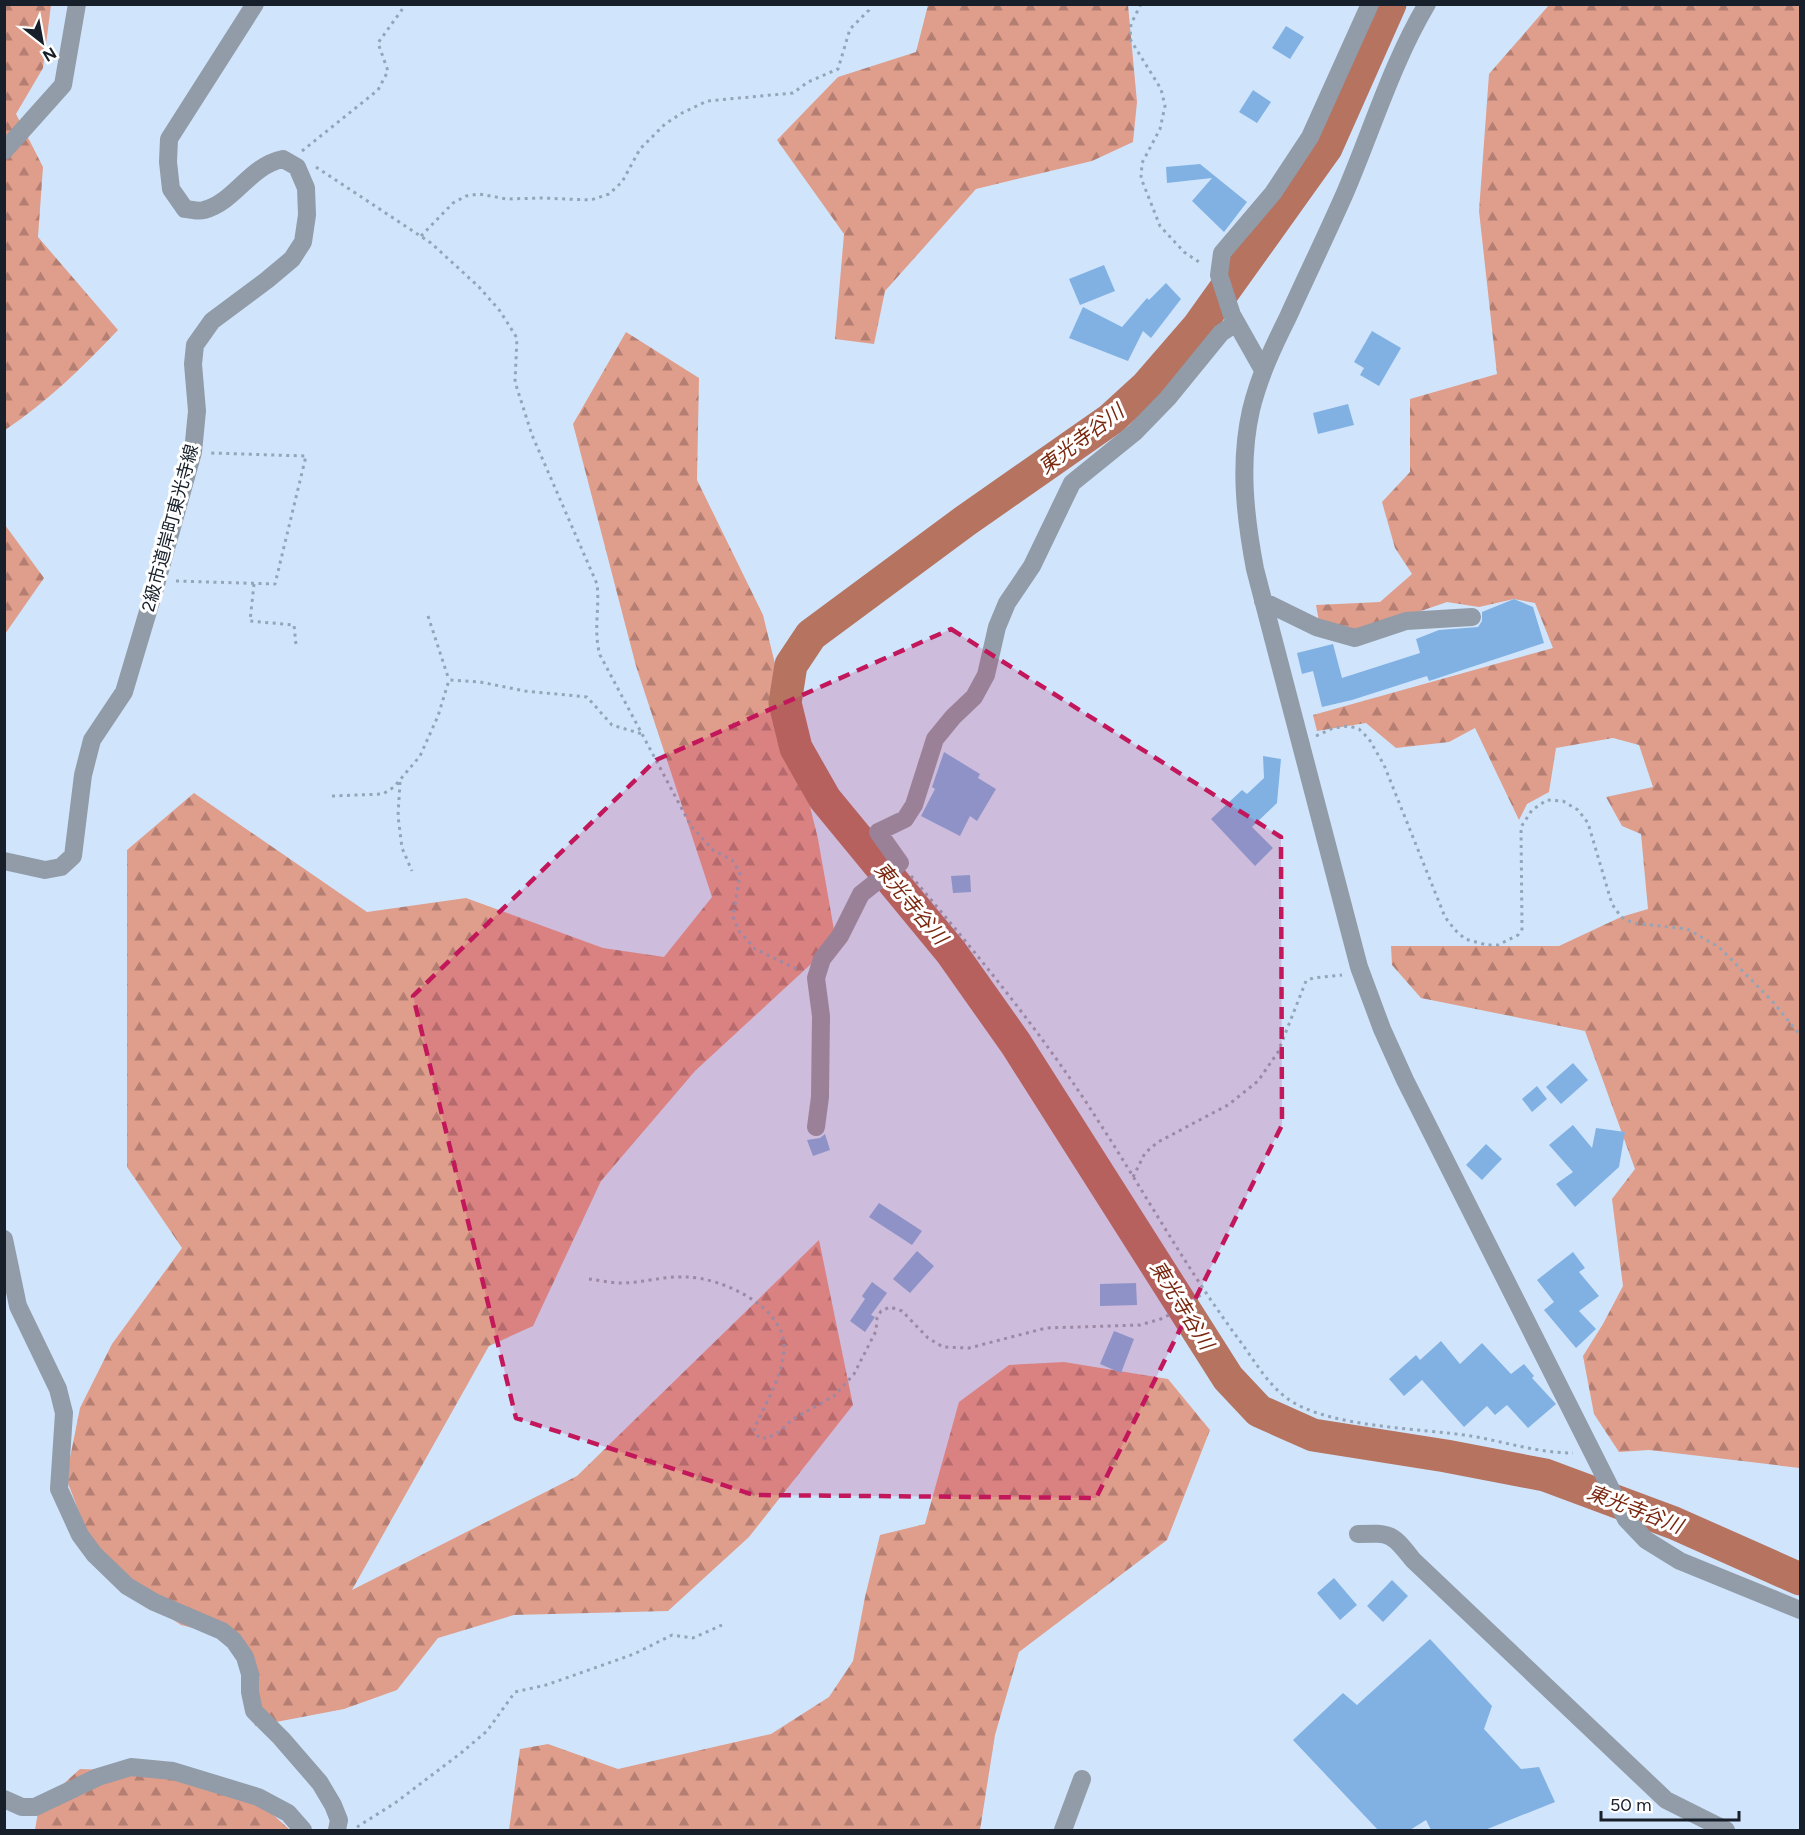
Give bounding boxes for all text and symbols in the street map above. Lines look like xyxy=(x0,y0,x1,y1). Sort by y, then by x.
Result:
north arrow xyxy=(12,12,72,72)
text: N xyxy=(39,43,60,66)
water label: 東光寺谷川 xyxy=(1034,398,1130,479)
street label: 2級市道岸町東光寺線 xyxy=(137,442,203,614)
water label: 東光寺谷川 xyxy=(870,857,954,951)
water label: 東光寺谷川 xyxy=(1145,1256,1220,1355)
water label: 東光寺谷川 xyxy=(1584,1480,1688,1539)
scale bar xyxy=(1601,1784,1739,1822)
text: 50 m xyxy=(1610,1794,1652,1816)

